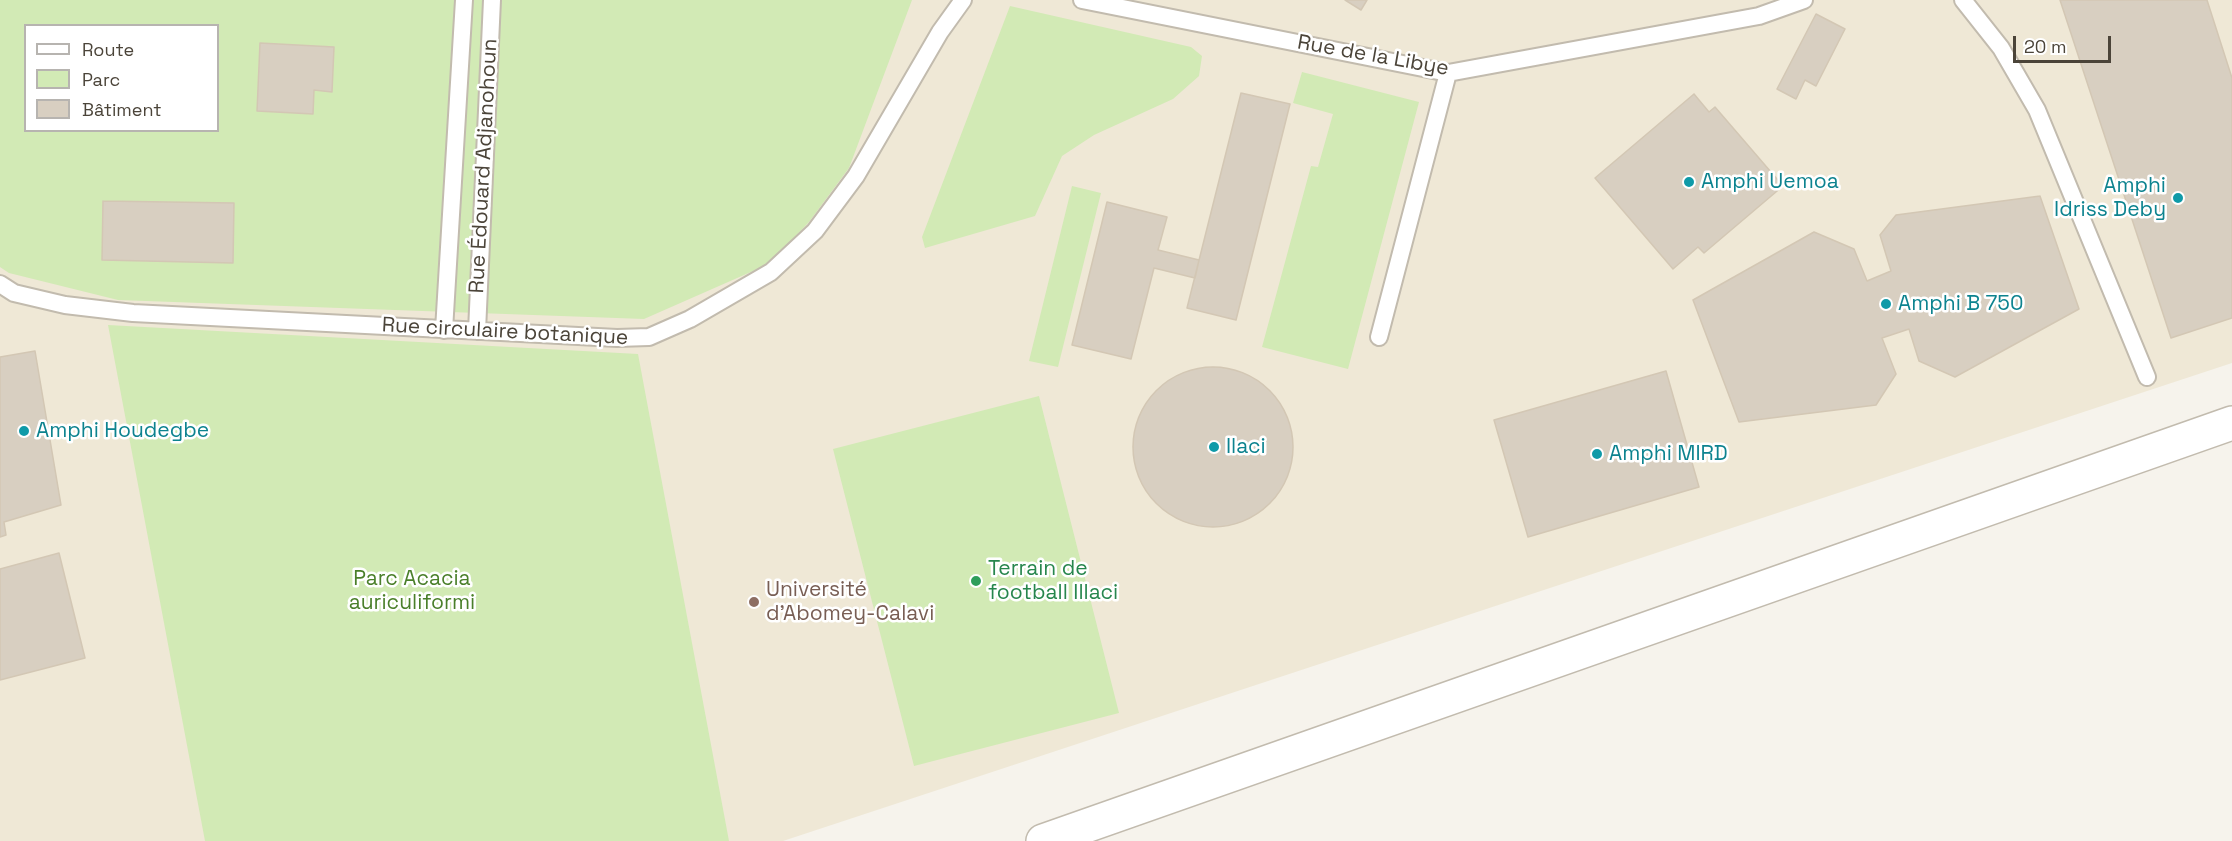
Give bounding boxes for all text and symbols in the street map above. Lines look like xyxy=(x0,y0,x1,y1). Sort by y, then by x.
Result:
legend xyxy=(24,24,219,132)
scale bar xyxy=(2016,24,2114,62)
street label: Rue de la Libye xyxy=(1295,30,1451,82)
text: 20 m xyxy=(2024,35,2067,58)
text: Route xyxy=(82,38,134,61)
street label: Rue Édouard Adjanohoun xyxy=(465,38,503,294)
text: Parc xyxy=(82,68,120,91)
text: Bâtiment xyxy=(82,98,162,121)
place label: Amphi Uemoa xyxy=(1701,169,1839,195)
place label: Amphi Idriss Deby xyxy=(2054,173,2166,223)
marker: Amphi Uemoa xyxy=(1682,175,1696,189)
marker: Amphi Idriss Deby xyxy=(2171,191,2185,205)
place label: Amphi B 750 xyxy=(1898,291,2023,317)
marker: Amphi B 750 xyxy=(1879,297,1893,311)
street label: Rue circulaire botanique xyxy=(381,313,629,351)
place label: Amphi Houdegbe xyxy=(36,418,209,444)
marker: Amphi Houdegbe xyxy=(17,424,31,438)
place label: Ilaci xyxy=(1226,434,1266,460)
marker: Ilaci xyxy=(1207,440,1221,454)
place label: Amphi MIRD xyxy=(1609,441,1728,467)
marker: Amphi MIRD xyxy=(1590,447,1604,461)
place label: Terrain de football Illaci xyxy=(988,556,1118,606)
park label: Parc Acacia auriculiformi xyxy=(349,566,475,616)
marker: Terrain de football Illaci xyxy=(969,574,983,588)
place label: Université d'Abomey-Calavi xyxy=(766,577,934,627)
marker: Université d'Abomey-Calavi xyxy=(747,595,761,609)

